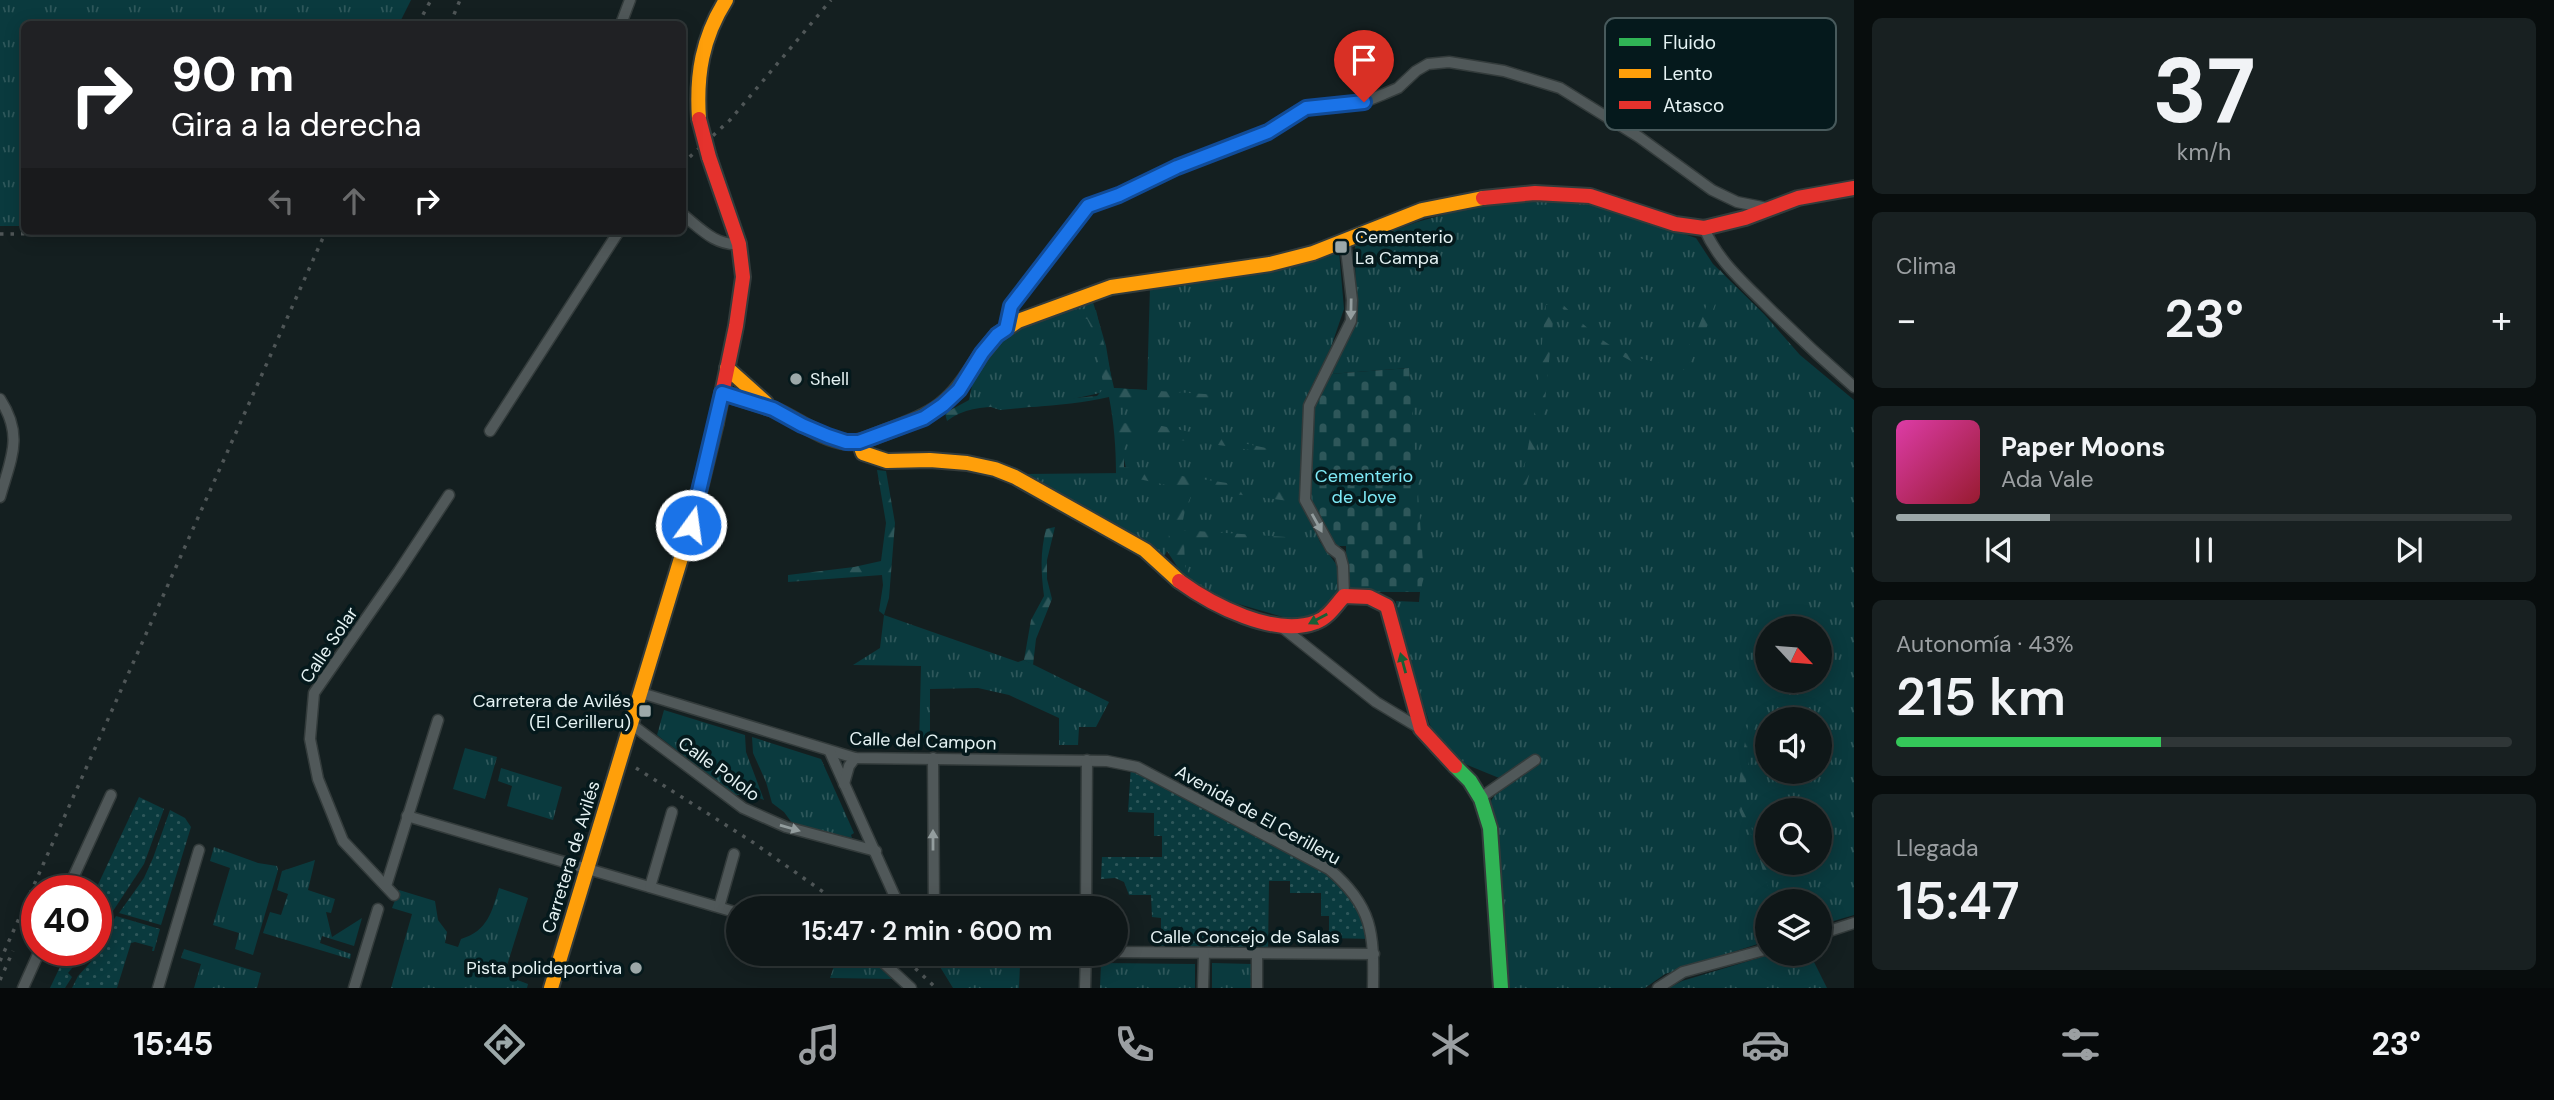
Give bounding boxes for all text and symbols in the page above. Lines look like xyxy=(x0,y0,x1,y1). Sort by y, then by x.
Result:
legend xyxy=(1605,18,1836,130)
pin xyxy=(1334,30,1394,102)
text: Fluido xyxy=(1663,30,1716,55)
text: 37 xyxy=(2152,32,2256,150)
icon: arrive xyxy=(1345,41,1383,79)
text: 90 m xyxy=(171,42,294,106)
icon: right xyxy=(56,49,147,140)
text: Lento xyxy=(1663,61,1713,86)
text: Atasco xyxy=(1663,93,1724,118)
text: Gira a la derecha xyxy=(171,104,421,146)
text: km/h xyxy=(2177,137,2231,167)
icon: left xyxy=(262,182,300,220)
icon: ahead xyxy=(335,182,373,220)
icon: right xyxy=(408,182,446,220)
place label: Cementerio La Campa xyxy=(1355,225,1453,270)
marker: Cementerio La Campa xyxy=(1333,239,1349,255)
text: Clima xyxy=(1896,251,1956,281)
text: 23° xyxy=(2164,285,2244,353)
text: − xyxy=(1896,295,1917,345)
text: + xyxy=(2491,295,2512,345)
one-way arrow xyxy=(1346,298,1357,320)
place label: Shell xyxy=(810,367,849,391)
marker: Shell xyxy=(788,371,804,387)
text: Paper Moons xyxy=(2001,430,2165,464)
park label: Cementerio de Jove xyxy=(1315,464,1413,509)
text: Ada Vale xyxy=(2001,464,2094,494)
position arrow xyxy=(654,488,728,562)
one-way arrow xyxy=(1312,513,1323,533)
icon: previous xyxy=(1980,531,2018,569)
icon: pause xyxy=(2185,531,2223,569)
icon: next xyxy=(2390,531,2428,569)
street label: Calle Solar xyxy=(295,602,364,688)
one-way arrow xyxy=(1307,613,1327,625)
north arrow xyxy=(1755,616,1832,693)
map controls xyxy=(1755,616,1832,966)
text: Autonomía · 43% xyxy=(1896,629,2074,659)
one-way arrow xyxy=(1398,653,1408,674)
text: 215 km xyxy=(1896,663,2066,731)
place label: Carretera de Avilés (El Cerilleru) xyxy=(473,689,631,734)
marker: Carretera de Avilés (El Cerilleru) xyxy=(637,703,653,719)
button: sound xyxy=(1755,707,1832,784)
street label: Calle del Campon xyxy=(849,726,997,756)
street label: Calle Pololo xyxy=(673,731,765,807)
street label: Avenida de El Cerilleru xyxy=(1171,760,1345,870)
street label: Carretera de Avilés xyxy=(536,778,606,936)
button: search xyxy=(1755,798,1832,875)
one-way arrow xyxy=(779,823,800,833)
one-way arrow xyxy=(927,829,939,851)
text: Llegada xyxy=(1896,833,1979,863)
text: 15:47 xyxy=(1896,867,2020,935)
speed limit sign: 40 xyxy=(21,875,112,966)
button: layers xyxy=(1755,889,1832,966)
text: 15:47 · 2 min · 600 m xyxy=(802,914,1052,948)
street label: Calle Concejo de Salas xyxy=(1150,925,1340,949)
place label: Pista polideportiva xyxy=(466,956,622,980)
marker: Pista polideportiva xyxy=(628,960,644,976)
icon: directions xyxy=(480,1020,529,1069)
icon: music xyxy=(795,1020,844,1069)
icon: phone xyxy=(1110,1020,1159,1069)
icon: climate xyxy=(1426,1020,1475,1069)
icon: car xyxy=(1741,1020,1790,1069)
icon: filters xyxy=(2056,1020,2105,1069)
text: 15:45 xyxy=(133,1023,214,1065)
text: 23° xyxy=(2371,1023,2421,1065)

